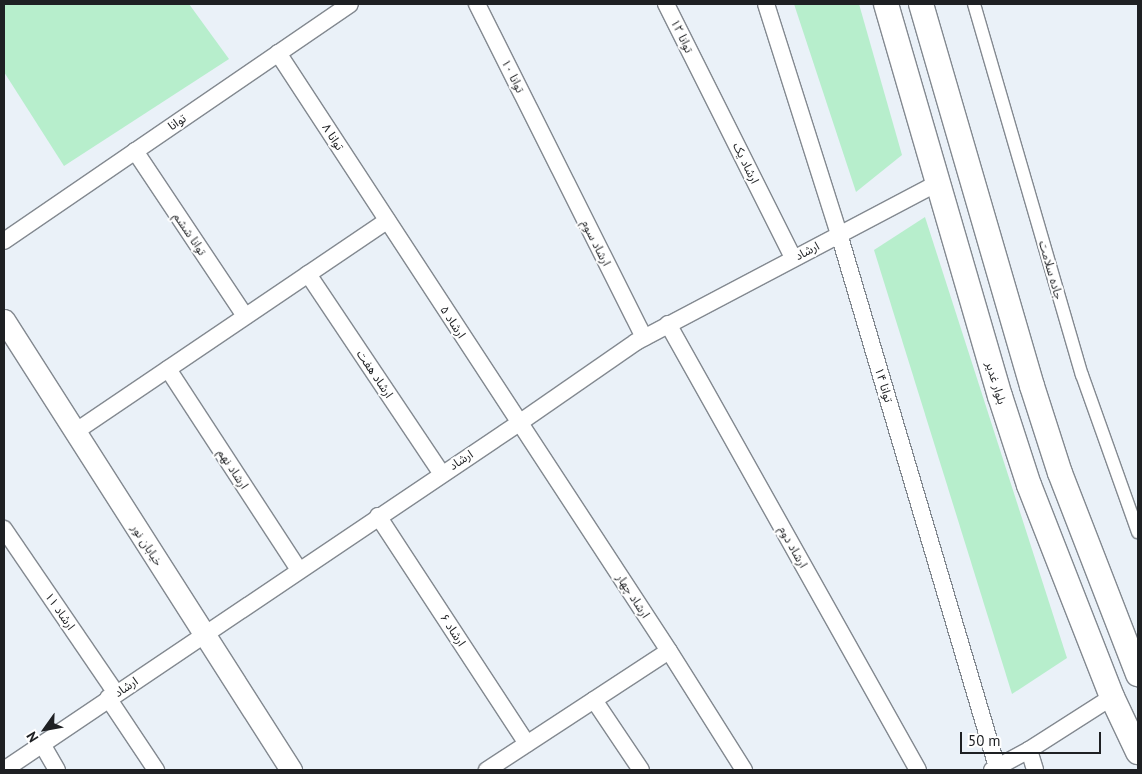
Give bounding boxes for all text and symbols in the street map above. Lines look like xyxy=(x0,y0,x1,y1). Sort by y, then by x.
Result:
street label: توانا ۱۲ xyxy=(668,17,696,55)
street label: توانا ۱۰ xyxy=(498,57,528,95)
street label: توانا xyxy=(165,111,189,133)
street label: توانا ۸ xyxy=(319,121,347,153)
street label: ارشاد یک xyxy=(730,140,762,186)
street label: توانا ششم xyxy=(171,210,209,258)
street label: ارشاد سوم xyxy=(578,218,614,268)
street label: ارشاد xyxy=(792,239,822,263)
street label: جاده سلامت xyxy=(1036,239,1066,301)
street label: ارشاد ۵ xyxy=(437,303,469,341)
street label: ارشاد هفت xyxy=(354,347,396,401)
street label: بلوار غدیر xyxy=(983,360,1009,406)
street label: توانا ۱۴ xyxy=(872,366,896,404)
street label: ارشاد نهم xyxy=(215,446,251,492)
street label: ارشاد xyxy=(446,447,476,473)
street label: خیابان نور xyxy=(128,522,166,568)
street label: ارشاد دوم xyxy=(776,524,810,570)
street label: ارشاد چهار xyxy=(613,571,653,621)
street label: ارشاد ۱۱ xyxy=(42,589,78,633)
street label: ارشاد ۶ xyxy=(437,611,469,649)
street label: ارشاد xyxy=(111,674,141,700)
north arrow xyxy=(20,704,70,754)
scale bar xyxy=(962,722,1103,754)
text: N xyxy=(22,728,42,746)
text: 50 m xyxy=(968,731,1001,750)

